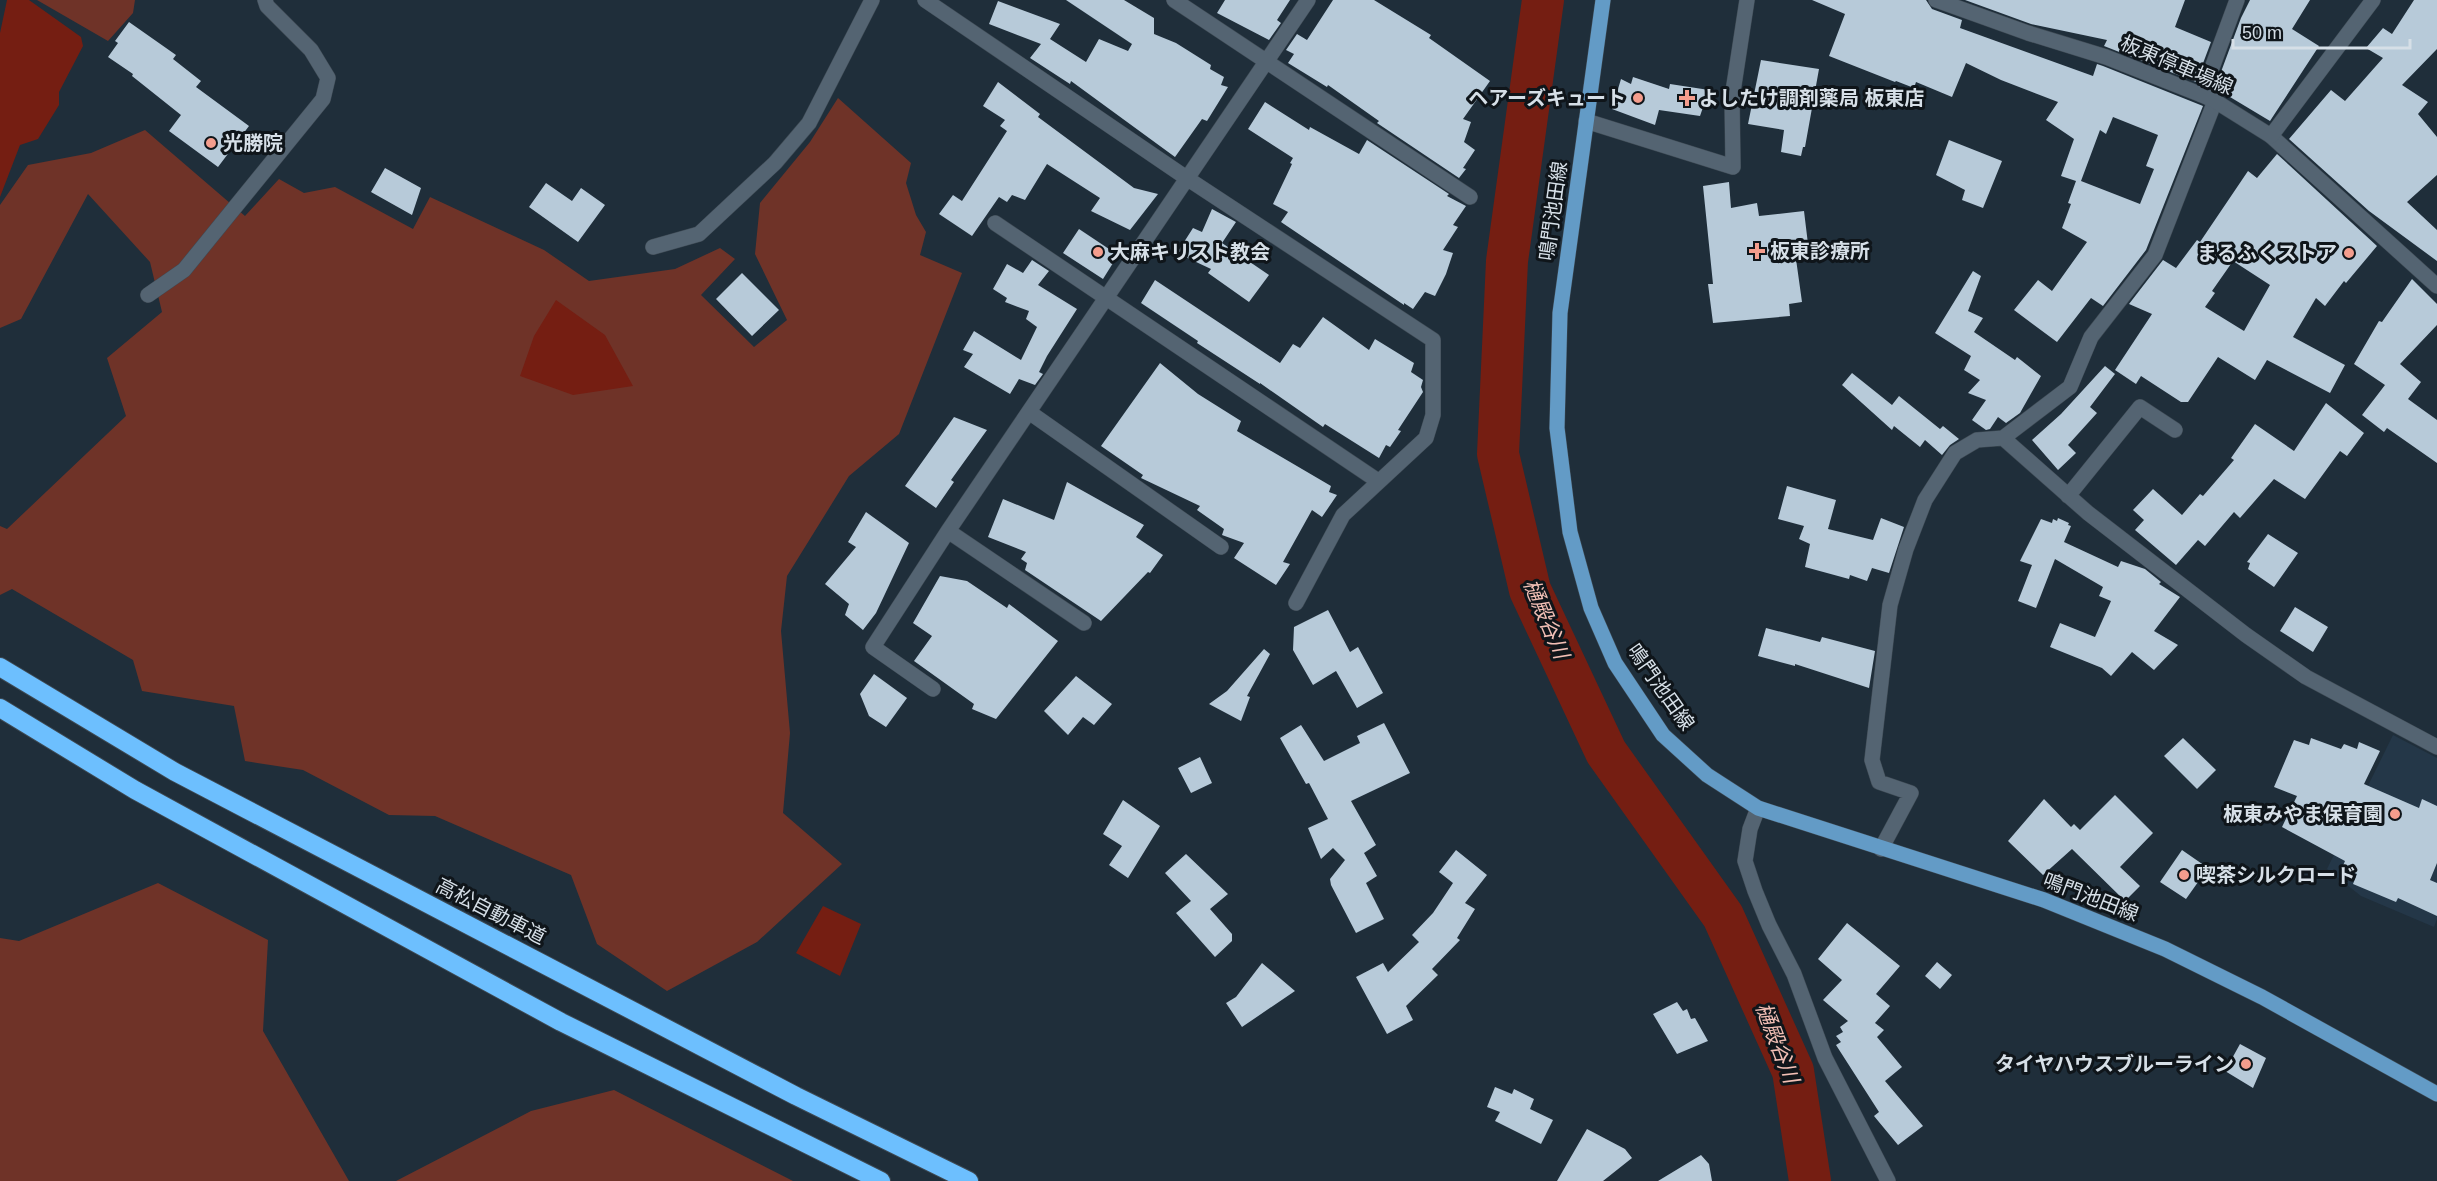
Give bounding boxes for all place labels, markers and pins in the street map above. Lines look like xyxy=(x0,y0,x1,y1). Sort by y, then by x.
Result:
place label: ヘアーズキュート xyxy=(1468,87,1626,109)
place label: よしたけ調剤薬局 板東店 xyxy=(1699,87,1925,109)
marker: ヘアーズキュート xyxy=(1631,91,1645,105)
marker: よしたけ調剤薬局 板東店 xyxy=(1680,91,1694,105)
place label: 光勝院 xyxy=(223,132,283,154)
marker: 光勝院 xyxy=(204,136,218,150)
place label: 板東診療所 xyxy=(1770,240,1870,262)
place label: 大麻キリスト教会 xyxy=(1110,241,1270,263)
marker: 板東診療所 xyxy=(1748,242,1766,260)
place label: まるふくストア xyxy=(2197,242,2337,264)
marker: 大麻キリスト教会 xyxy=(1091,245,1105,259)
marker: まるふくストア xyxy=(2342,246,2356,260)
place label: 板東みやま保育園 xyxy=(2223,803,2383,825)
marker: 板東みやま保育園 xyxy=(2388,807,2402,821)
place label: 喫茶シルクロード xyxy=(2196,864,2356,886)
marker: 喫茶シルクロード xyxy=(2177,868,2191,882)
place label: タイヤハウスブルーライン xyxy=(1995,1053,2234,1075)
marker: タイヤハウスブルーライン xyxy=(2239,1057,2253,1071)

